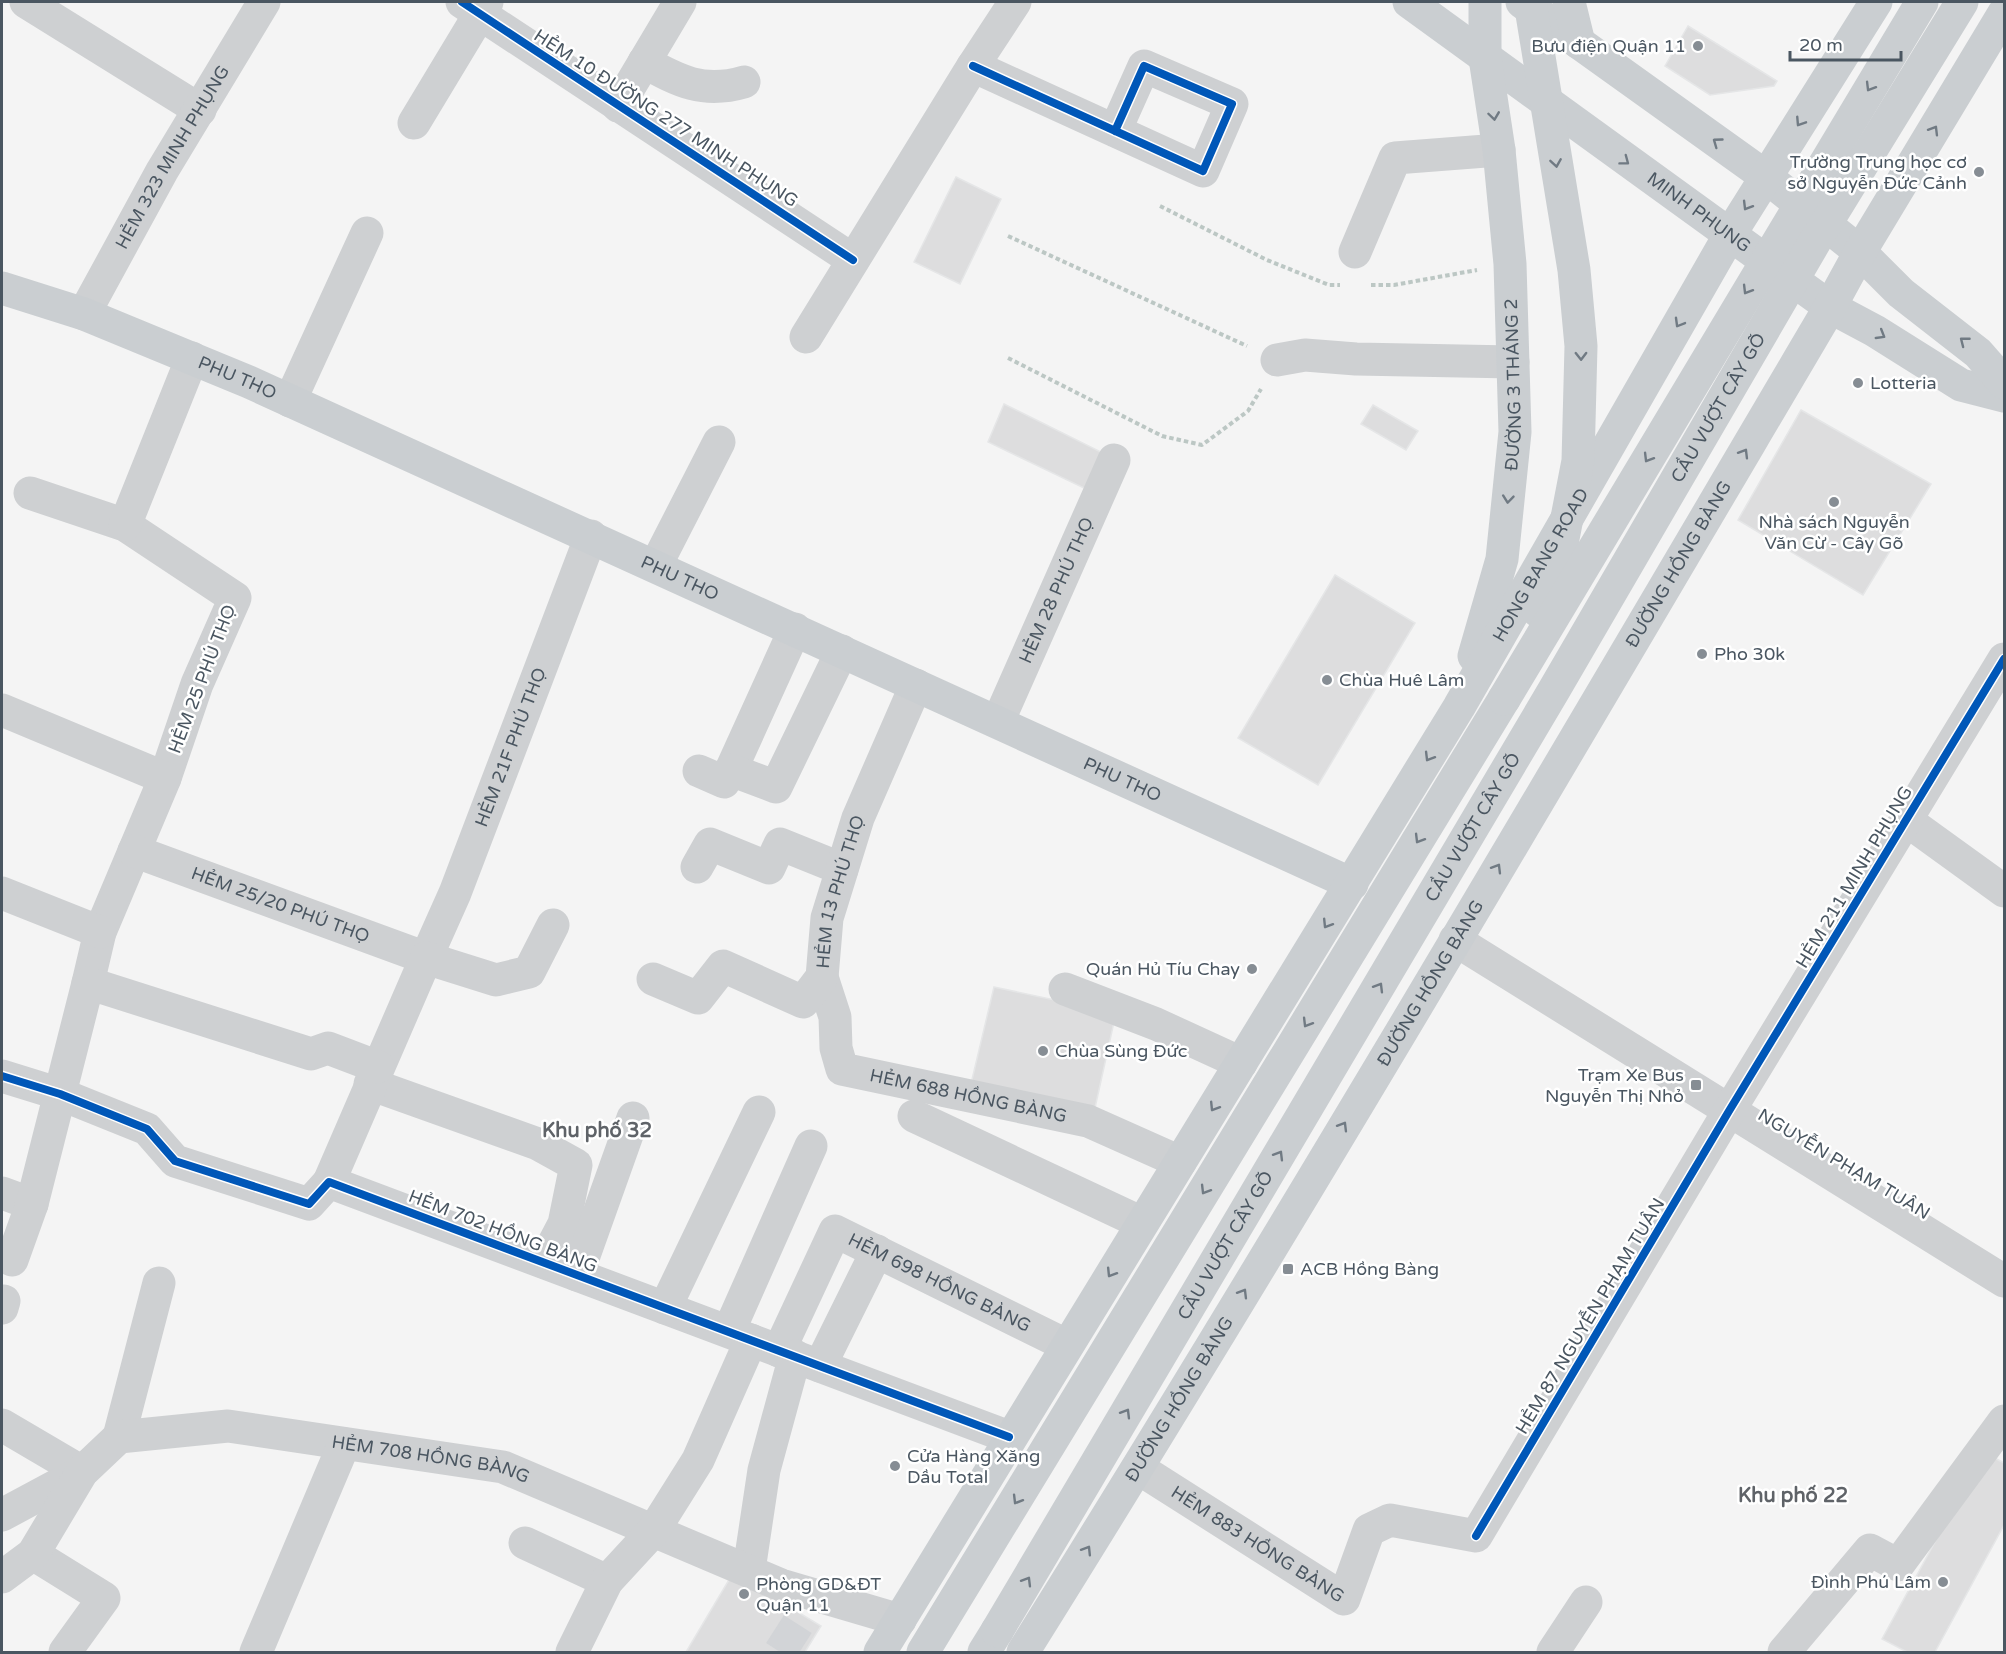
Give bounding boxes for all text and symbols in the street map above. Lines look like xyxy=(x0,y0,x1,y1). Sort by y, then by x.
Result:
street label: HẺM 10 ĐƯỜNG 277 MINH PHỤNG xyxy=(530,24,802,212)
scale bar xyxy=(1790,24,1901,62)
text: 20 m xyxy=(1799,34,1843,56)
place label: Bưu điện Quận 11 xyxy=(1531,35,1686,57)
marker: Bưu điện Quận 11 xyxy=(1691,39,1705,53)
street label: HẺM 323 MINH PHỤNG xyxy=(111,61,234,253)
one-way arrow xyxy=(1865,81,1877,91)
one-way arrow xyxy=(1487,111,1499,121)
one-way arrow xyxy=(1796,115,1807,126)
one-way arrow xyxy=(1927,126,1939,136)
one-way arrow xyxy=(1713,138,1724,149)
place label: Trường Trung học cơ sở Nguyễn Đức Cảnh xyxy=(1787,151,1967,194)
one-way arrow xyxy=(1618,154,1629,165)
one-way arrow xyxy=(1550,158,1562,168)
marker: Trường Trung học cơ sở Nguyễn Đức Cảnh xyxy=(1972,165,1986,179)
street label: MINH PHỤNG xyxy=(1643,167,1755,257)
one-way arrow xyxy=(1742,200,1754,210)
one-way arrow xyxy=(1743,284,1755,294)
street label: ĐƯỜNG 3 THÁNG 2 xyxy=(1500,298,1526,472)
one-way arrow xyxy=(1675,317,1686,327)
one-way arrow xyxy=(1875,328,1885,340)
street label: CẦU VƯỢT CÂY GÕ xyxy=(1666,329,1770,486)
one-way arrow xyxy=(1959,338,1970,349)
street label: PHU THO xyxy=(195,351,280,404)
one-way arrow xyxy=(1575,352,1587,361)
place label: Lotteria xyxy=(1870,372,1937,394)
marker: Lotteria xyxy=(1851,376,1865,390)
one-way arrow xyxy=(1736,449,1748,459)
one-way arrow xyxy=(1643,452,1655,462)
street label: ĐƯỜNG HỒNG BÀNG xyxy=(1621,477,1736,652)
street label: HONG BANG ROAD xyxy=(1488,484,1593,646)
one-way arrow xyxy=(1503,494,1515,503)
marker: Nhà sách Nguyễn Văn Cừ - Cây Gõ xyxy=(1827,495,1841,509)
place label: Nhà sách Nguyễn Văn Cừ - Cây Gõ xyxy=(1758,511,1910,554)
street label: HẺM 28 PHÚ THỌ xyxy=(1014,514,1098,667)
street label: PHU THO xyxy=(638,551,722,605)
street label: HẺM 25 PHÚ THỌ xyxy=(163,601,241,757)
place label: Pho 30k xyxy=(1714,643,1785,665)
marker: Pho 30k xyxy=(1695,647,1709,661)
street label: HẺM 21F PHÚ THỌ xyxy=(470,665,551,830)
place label: Chùa Huê Lâm xyxy=(1339,669,1464,691)
marker: Chùa Huê Lâm xyxy=(1320,673,1334,687)
street label: CẦU VƯỢT CÂY GÕ xyxy=(1420,749,1525,906)
one-way arrow xyxy=(1424,751,1436,761)
street label: PHU THO xyxy=(1080,752,1165,807)
street label: HẺM 211 MINH PHỤNG xyxy=(1791,782,1917,972)
street label: HẺM 13 PHÚ THỌ xyxy=(812,812,869,969)
one-way arrow xyxy=(1415,833,1427,843)
street label: HẺM 25/20 PHÚ THỌ xyxy=(188,862,373,947)
one-way arrow xyxy=(1490,864,1502,875)
street label: ĐƯỜNG HỒNG BÀNG xyxy=(1372,896,1488,1070)
one-way arrow xyxy=(1323,918,1335,928)
place label: Quán Hủ Tíu Chay xyxy=(1086,958,1240,980)
marker: Quán Hủ Tíu Chay xyxy=(1245,962,1259,976)
one-way arrow xyxy=(1371,983,1383,993)
one-way arrow xyxy=(1302,1017,1314,1027)
place label: Chùa Sùng Đức xyxy=(1055,1040,1187,1062)
marker: Chùa Sùng Đức xyxy=(1036,1044,1050,1058)
street label: HẺM 688 HỒNG BÀNG xyxy=(868,1064,1069,1127)
place label: Trạm Xe Bus Nguyễn Thị Nhỏ xyxy=(1545,1064,1684,1107)
marker: Trạm Xe Bus Nguyễn Thị Nhỏ xyxy=(1689,1078,1703,1092)
one-way arrow xyxy=(1209,1101,1221,1111)
street label: NGUYỄN PHẠM TUÂN xyxy=(1754,1104,1934,1224)
district label: Khu phố 32 xyxy=(542,1119,652,1143)
one-way arrow xyxy=(1336,1122,1348,1132)
one-way arrow xyxy=(1272,1151,1283,1161)
street label: CẦU VƯỢT CÂY GÕ xyxy=(1173,1167,1278,1324)
one-way arrow xyxy=(1201,1184,1213,1194)
street label: HẺM 702 HỒNG BÀNG xyxy=(405,1185,601,1277)
street label: HẺM 87 NGUYỄN PHẠM TUÂN xyxy=(1511,1194,1669,1438)
street label: HẺM 698 HỒNG BÀNG xyxy=(845,1228,1034,1337)
place label: ACB Hồng Bàng xyxy=(1300,1258,1439,1280)
marker: ACB Hồng Bàng xyxy=(1281,1262,1295,1276)
one-way arrow xyxy=(1106,1267,1118,1277)
one-way arrow xyxy=(1236,1289,1247,1299)
street label: ĐƯỜNG HỒNG BÀNG xyxy=(1120,1313,1238,1486)
one-way arrow xyxy=(1119,1409,1131,1419)
street label: HẺM 708 HỒNG BÀNG xyxy=(330,1431,533,1488)
place label: Cửa Hàng Xăng Dầu Total xyxy=(907,1445,1040,1488)
marker: Cửa Hàng Xăng Dầu Total xyxy=(888,1459,902,1473)
street label: HẺM 883 HỒNG BÀNG xyxy=(1167,1481,1348,1607)
district label: Khu phố 22 xyxy=(1738,1484,1848,1508)
one-way arrow xyxy=(1012,1494,1024,1504)
one-way arrow xyxy=(1080,1545,1091,1556)
place label: Đình Phú Lâm xyxy=(1811,1571,1931,1593)
place label: Phòng GD&ĐT Quận 11 xyxy=(756,1573,881,1616)
marker: Đình Phú Lâm xyxy=(1936,1575,1950,1589)
one-way arrow xyxy=(1019,1577,1031,1587)
marker: Phòng GD&ĐT Quận 11 xyxy=(737,1587,751,1601)

